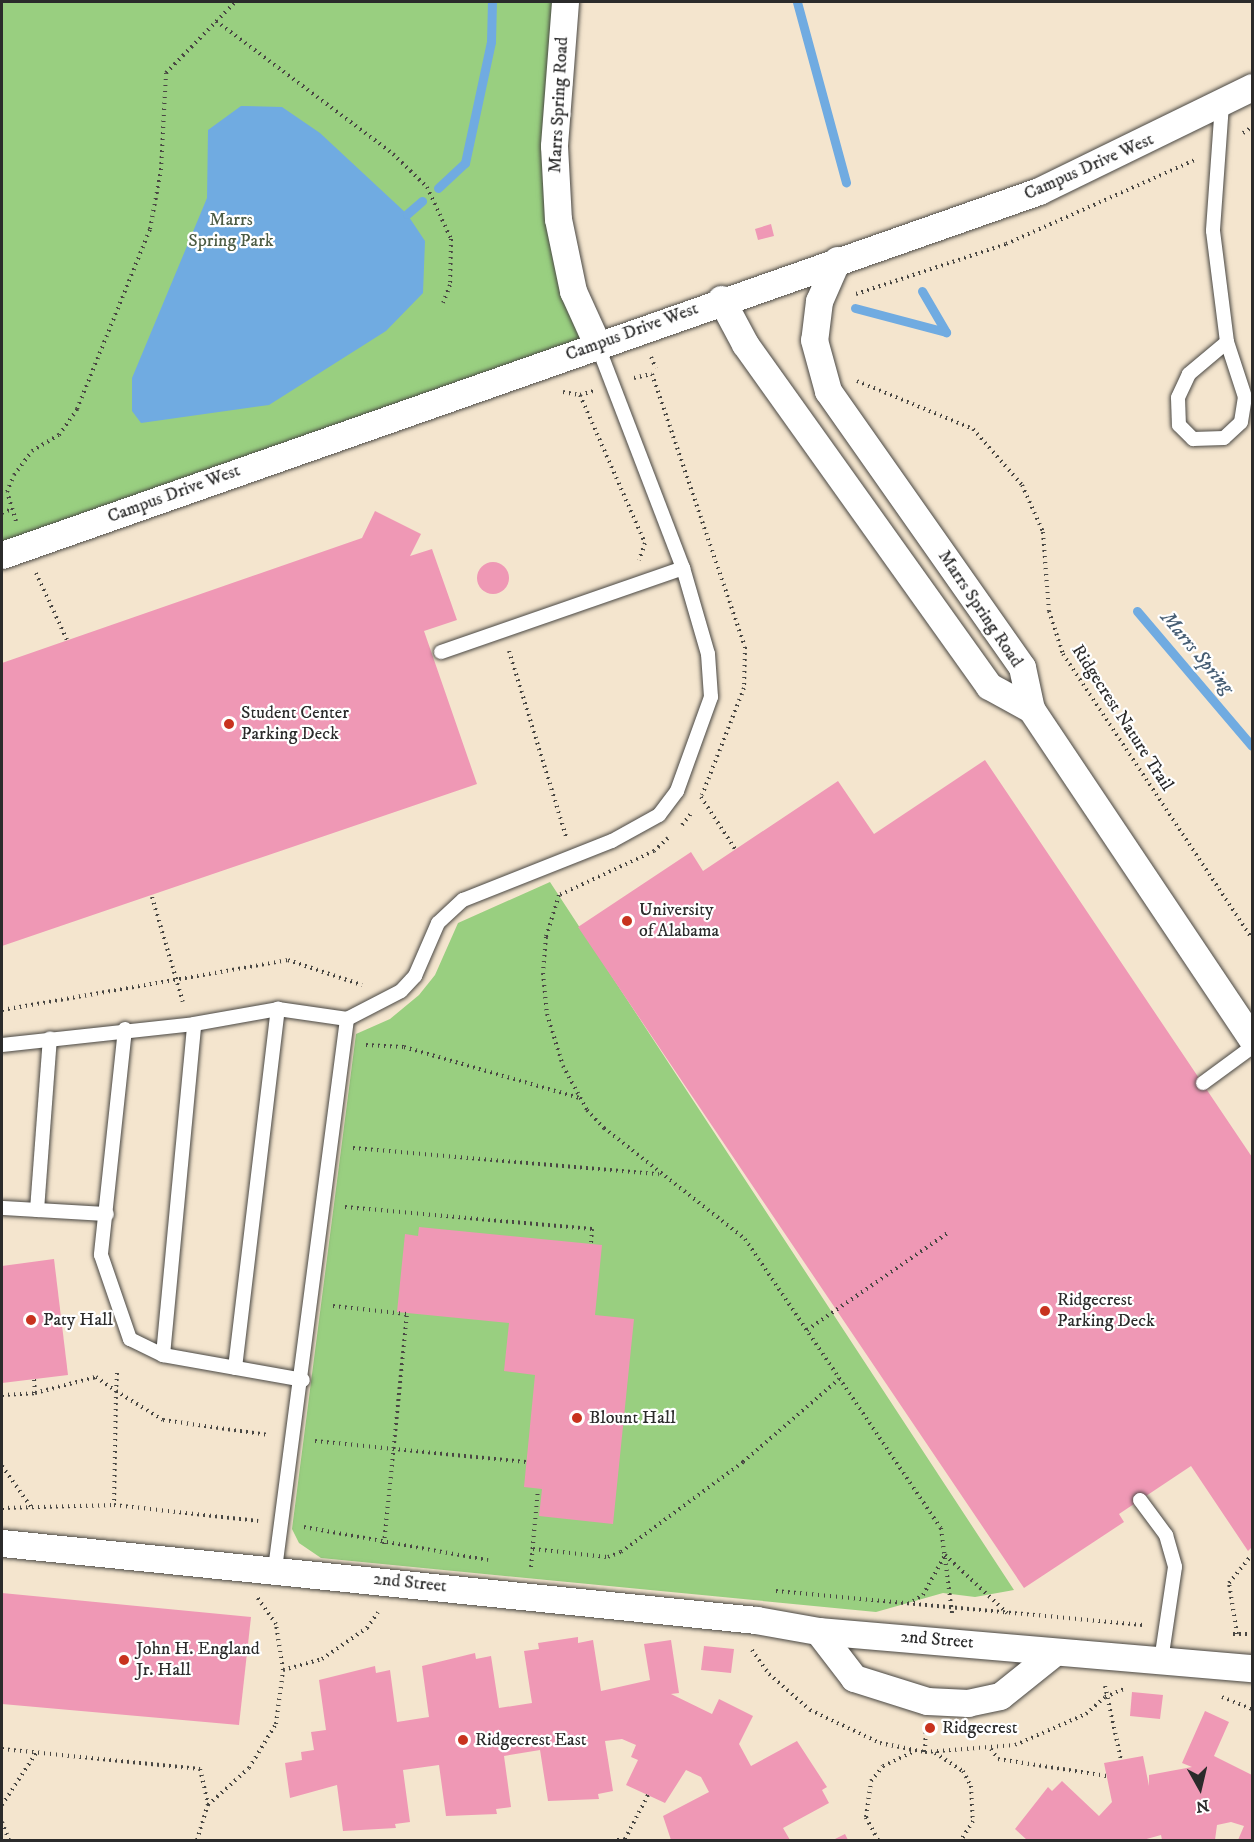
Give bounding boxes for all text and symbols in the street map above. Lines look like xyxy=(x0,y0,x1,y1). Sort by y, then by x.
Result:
street label: Marrs Spring Road xyxy=(545,36,573,174)
street label: Campus Drive West xyxy=(1021,129,1157,205)
park label: Marrs Spring Park xyxy=(188,210,274,252)
street label: Campus Drive West xyxy=(563,298,701,366)
street label: Campus Drive West xyxy=(105,460,243,528)
street label: Marrs Spring Road xyxy=(933,546,1027,672)
water label: Marrs Spring xyxy=(1155,606,1239,700)
street label: Ridgecrest Nature Trail xyxy=(1067,641,1177,795)
place label: Student Center Parking Deck xyxy=(241,703,349,746)
marker: Student Center Parking Deck xyxy=(222,717,236,731)
place label: University of Alabama xyxy=(639,900,719,942)
marker: University of Alabama xyxy=(620,914,634,928)
place label: Ridgecrest Parking Deck xyxy=(1057,1290,1155,1332)
marker: Ridgecrest Parking Deck xyxy=(1038,1304,1052,1318)
place label: Paty Hall xyxy=(43,1309,113,1331)
marker: Paty Hall xyxy=(24,1313,38,1327)
place label: Blount Hall xyxy=(589,1407,676,1429)
marker: Blount Hall xyxy=(570,1411,584,1425)
street label: 2nd Street xyxy=(372,1568,448,1598)
street label: 2nd Street xyxy=(899,1626,975,1654)
place label: John H. England Jr. Hall xyxy=(136,1639,260,1682)
marker: John H. England Jr. Hall xyxy=(117,1653,131,1667)
place label: Ridgecrest xyxy=(942,1717,1017,1739)
marker: Ridgecrest xyxy=(923,1721,937,1735)
place label: Ridgecrest East xyxy=(475,1729,587,1751)
marker: Ridgecrest East xyxy=(456,1733,470,1747)
north arrow xyxy=(1170,1758,1230,1818)
text: N xyxy=(1195,1795,1210,1817)

